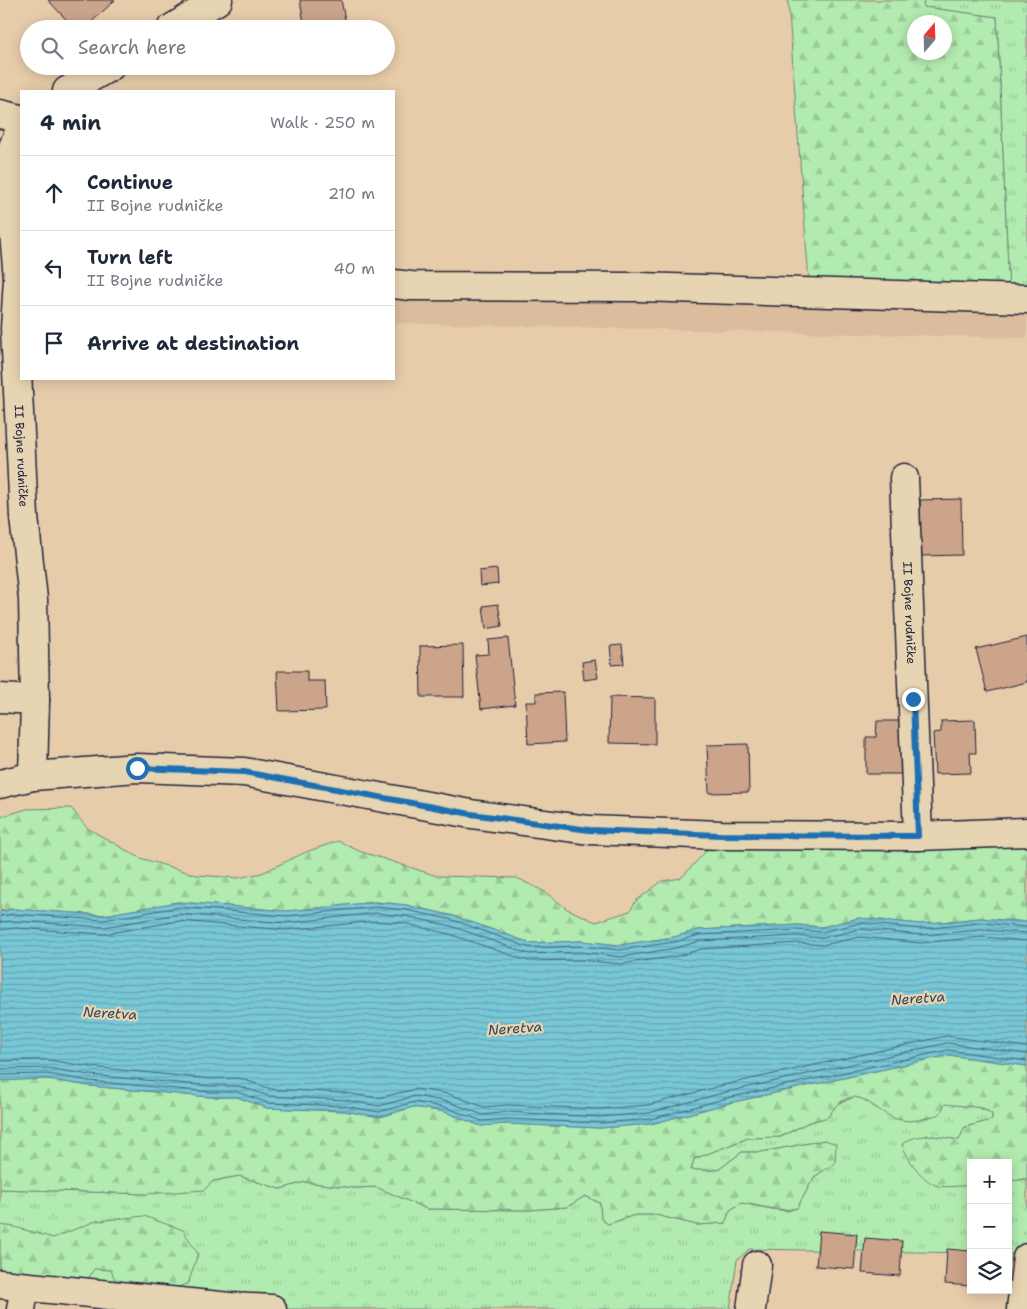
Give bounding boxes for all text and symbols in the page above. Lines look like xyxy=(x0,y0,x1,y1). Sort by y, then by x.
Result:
north arrow xyxy=(907,15,952,60)
search box xyxy=(20,20,395,75)
icon: search xyxy=(38,34,66,62)
text: Search here xyxy=(78,35,187,60)
text: 4 min xyxy=(40,109,101,137)
text: Walk · 250 m xyxy=(270,112,375,133)
text: Continue xyxy=(87,170,173,195)
icon: ahead xyxy=(40,179,68,207)
text: 210 m xyxy=(328,183,375,204)
text: II Bojne rudničke xyxy=(87,195,224,216)
text: Turn left xyxy=(87,245,173,270)
icon: left xyxy=(40,254,68,282)
text: 40 m xyxy=(333,258,375,279)
text: II Bojne rudničke xyxy=(87,270,224,291)
icon: arrive xyxy=(40,329,68,357)
text: Arrive at destination xyxy=(87,331,299,356)
street label: II Bojne rudničke xyxy=(11,404,32,508)
street label: II Bojne rudničke xyxy=(899,561,919,665)
route end xyxy=(902,688,925,711)
route start xyxy=(126,757,149,780)
water label: Neretva xyxy=(890,987,946,1009)
water label: Neretva xyxy=(82,1003,138,1023)
water label: Neretva xyxy=(487,1017,543,1039)
map controls xyxy=(967,1159,1012,1294)
button: + xyxy=(967,1159,1012,1204)
button: − xyxy=(967,1204,1012,1249)
button: layers xyxy=(967,1249,1012,1294)

